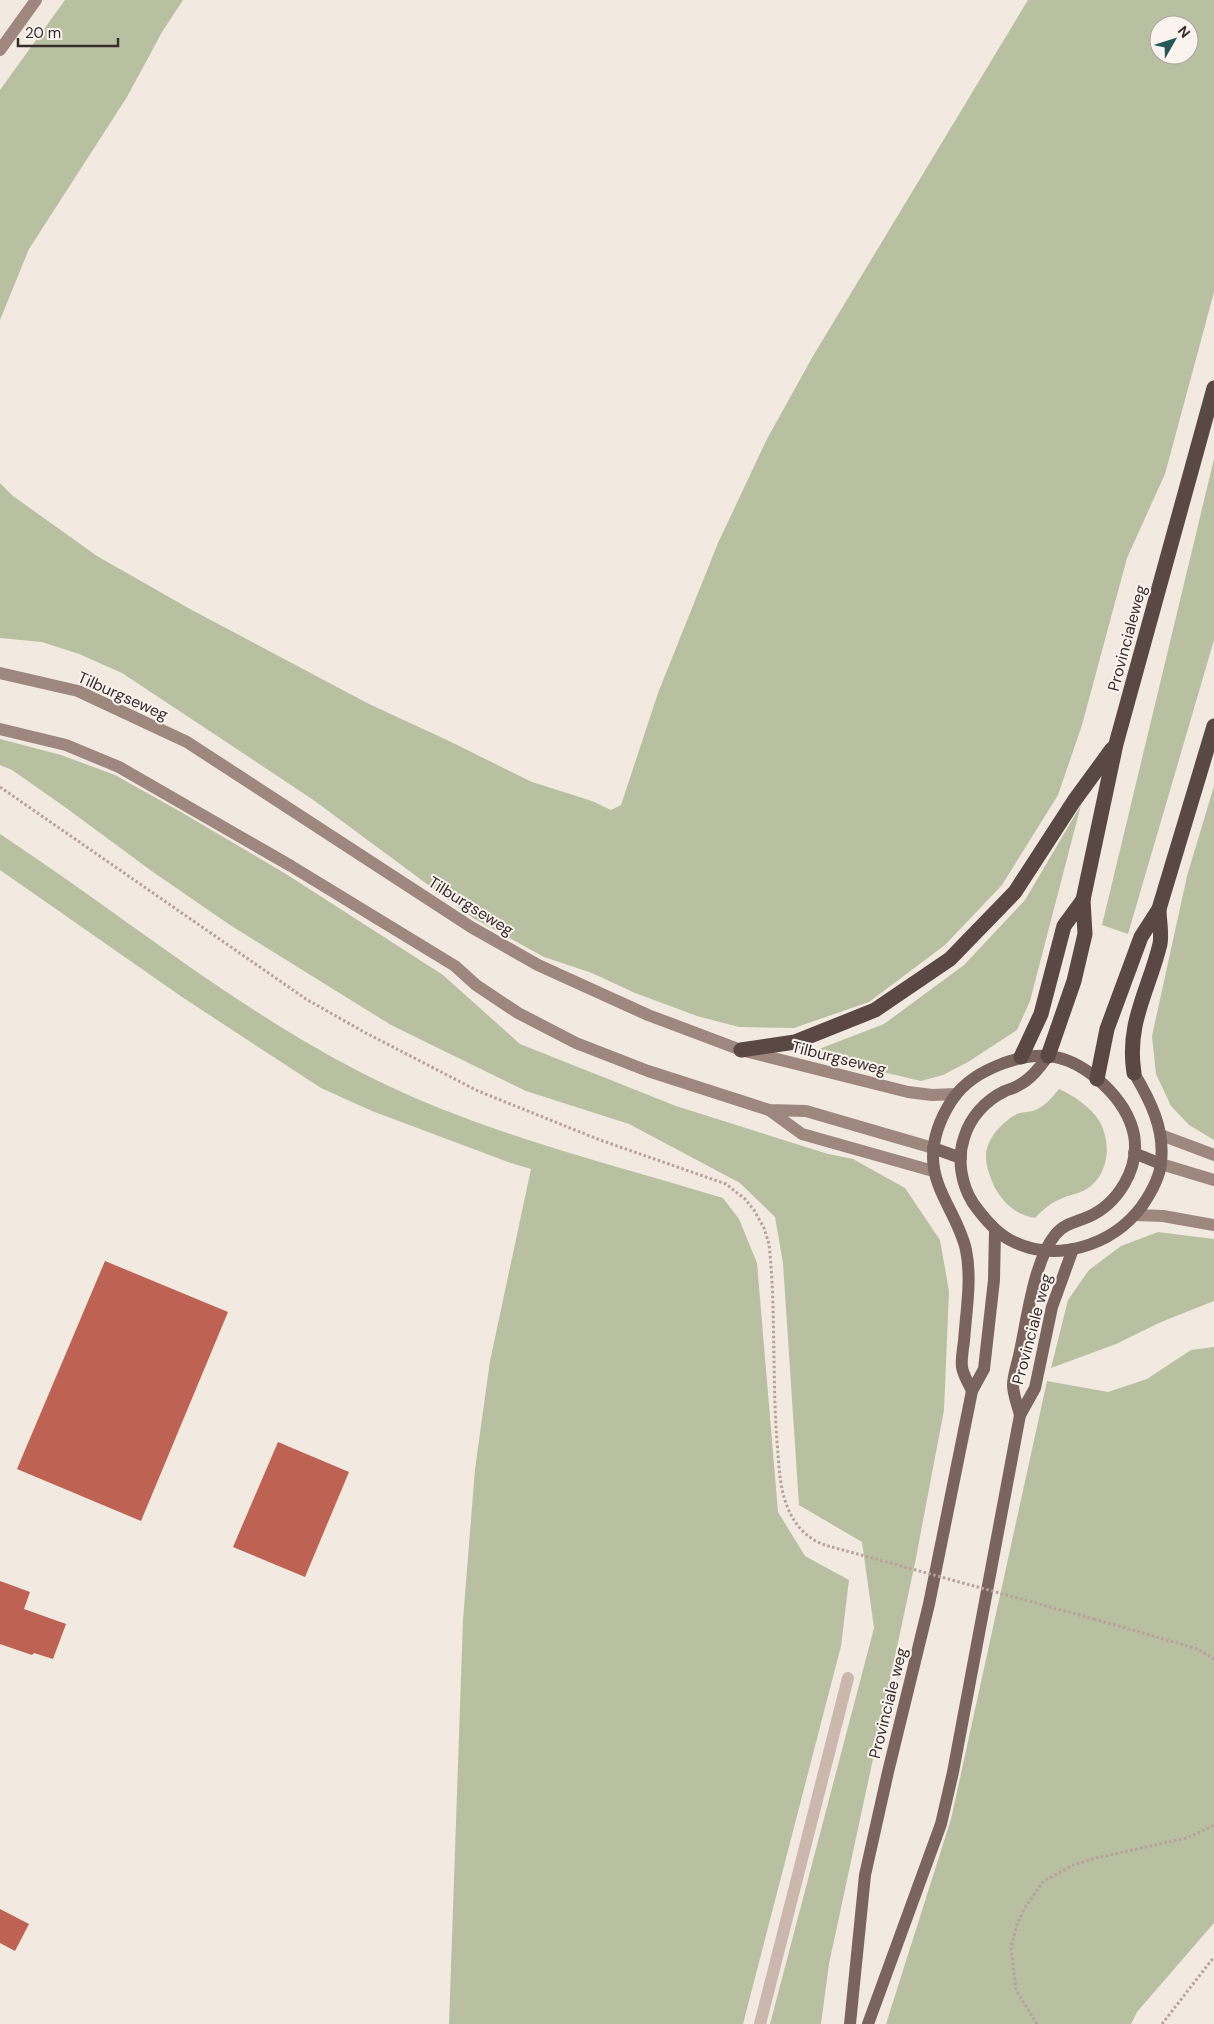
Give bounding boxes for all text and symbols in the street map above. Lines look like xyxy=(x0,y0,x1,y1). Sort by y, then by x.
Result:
scale bar xyxy=(18,15,118,47)
north arrow xyxy=(1149,15,1199,65)
text: N xyxy=(1174,22,1194,41)
text: 20 m xyxy=(25,23,61,43)
street label: Provincialeweg xyxy=(1103,582,1151,694)
street label: Tilburgseweg xyxy=(74,667,172,725)
street label: Tilburgseweg xyxy=(424,871,518,941)
street label: Tilburgseweg xyxy=(789,1036,889,1080)
street label: Provinciale weg xyxy=(1007,1271,1057,1387)
street label: Provinciale weg xyxy=(864,1645,912,1761)

